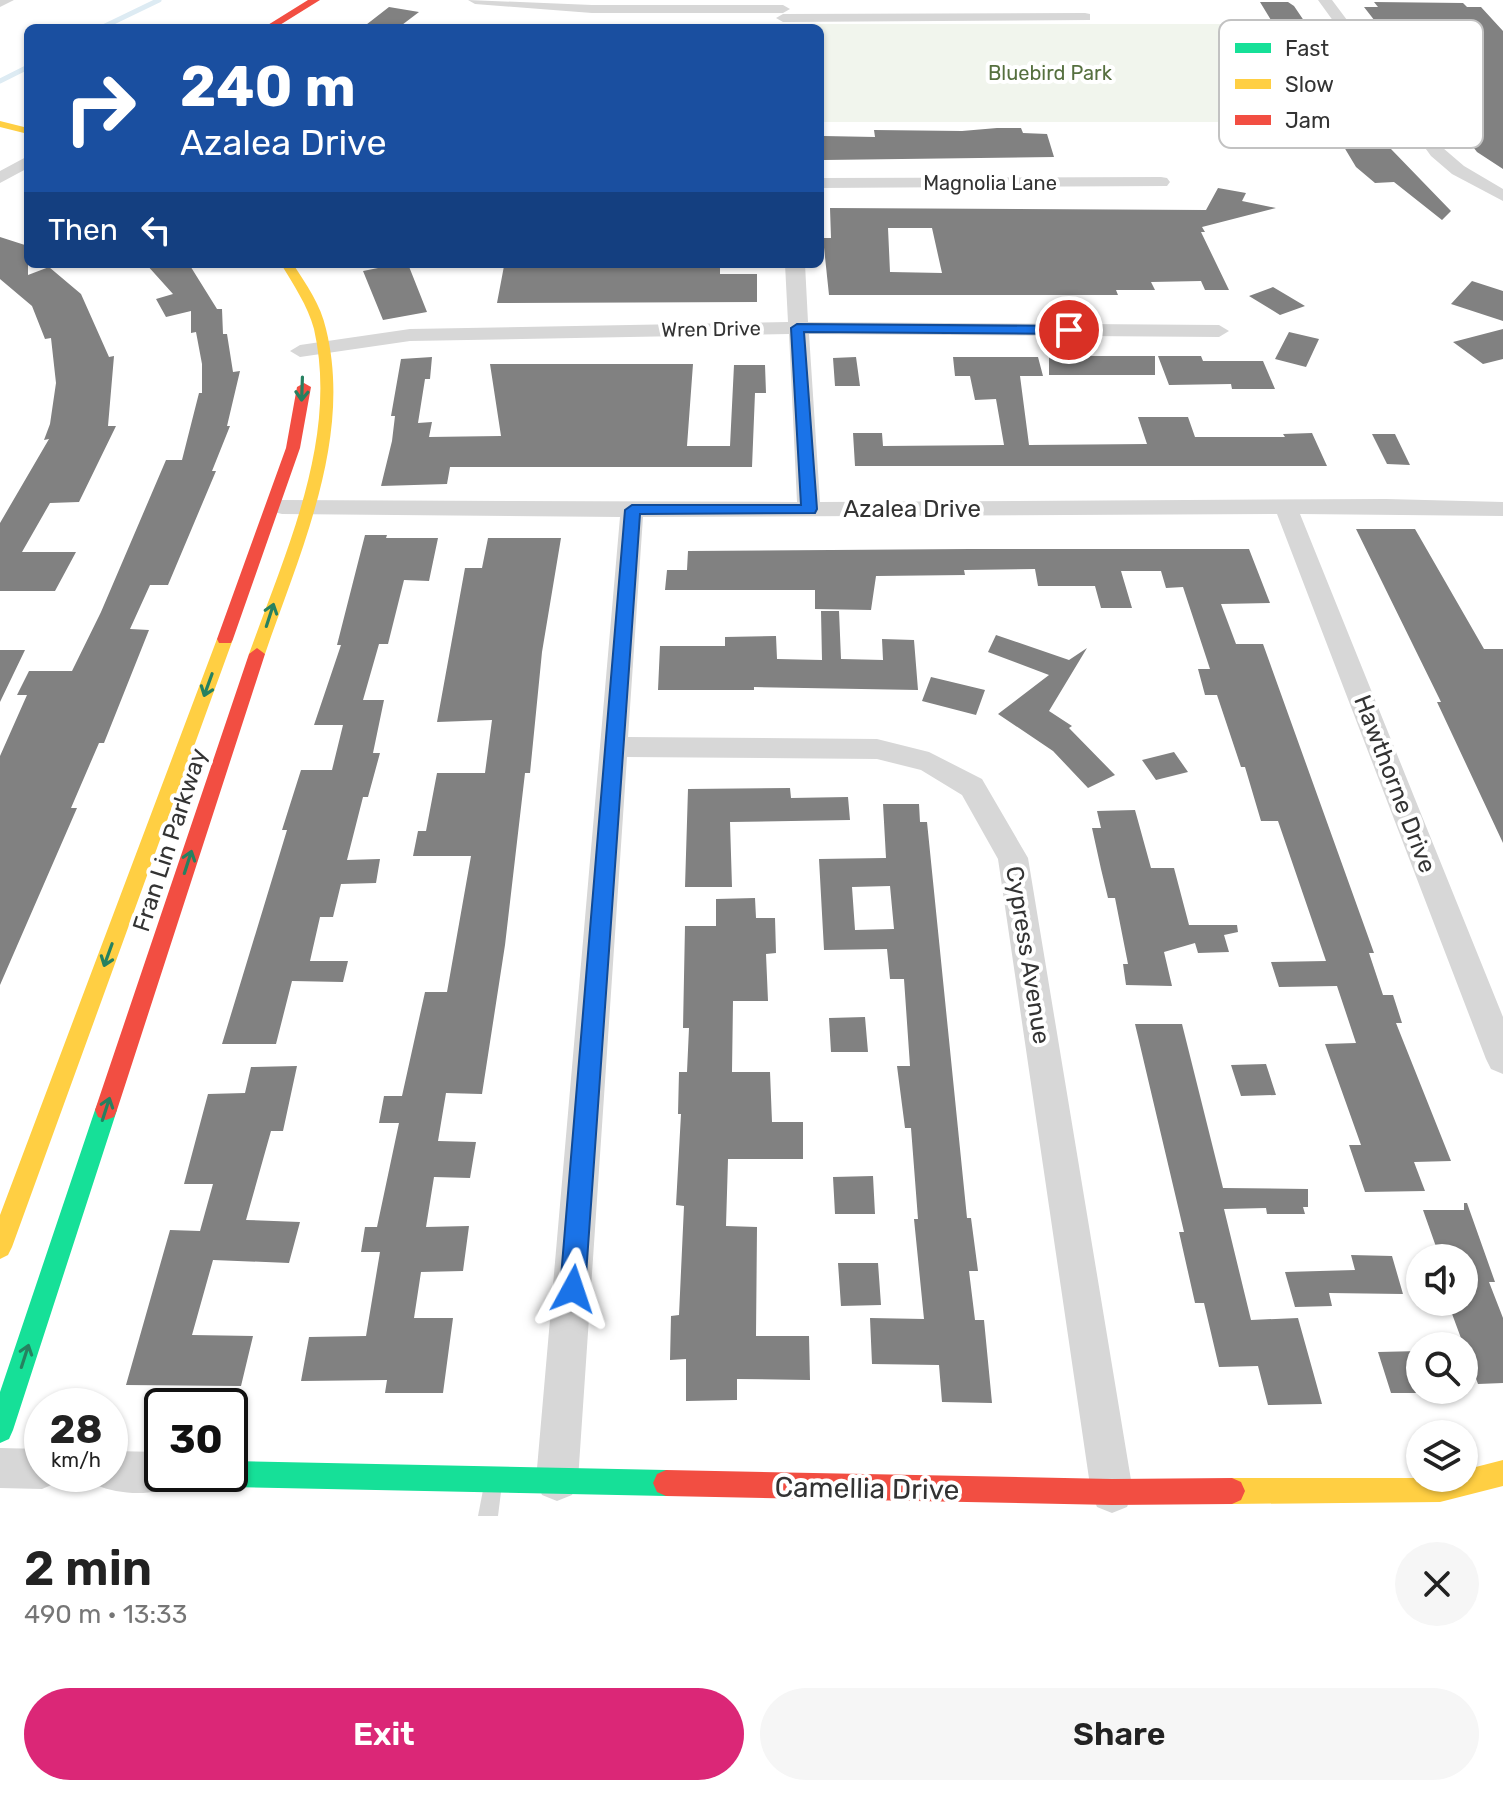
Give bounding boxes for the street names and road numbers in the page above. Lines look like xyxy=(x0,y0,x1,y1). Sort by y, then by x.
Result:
street label: Magnolia Lane xyxy=(923,171,1057,195)
street label: Wren Drive xyxy=(661,316,761,342)
street label: Azalea Drive xyxy=(843,495,981,523)
street label: Hawthorne Drive xyxy=(1348,691,1442,877)
street label: Fran Lin Parkway xyxy=(127,745,213,935)
street label: Cypress Avenue xyxy=(1000,864,1056,1046)
street label: Camellia Drive xyxy=(774,1470,960,1507)

